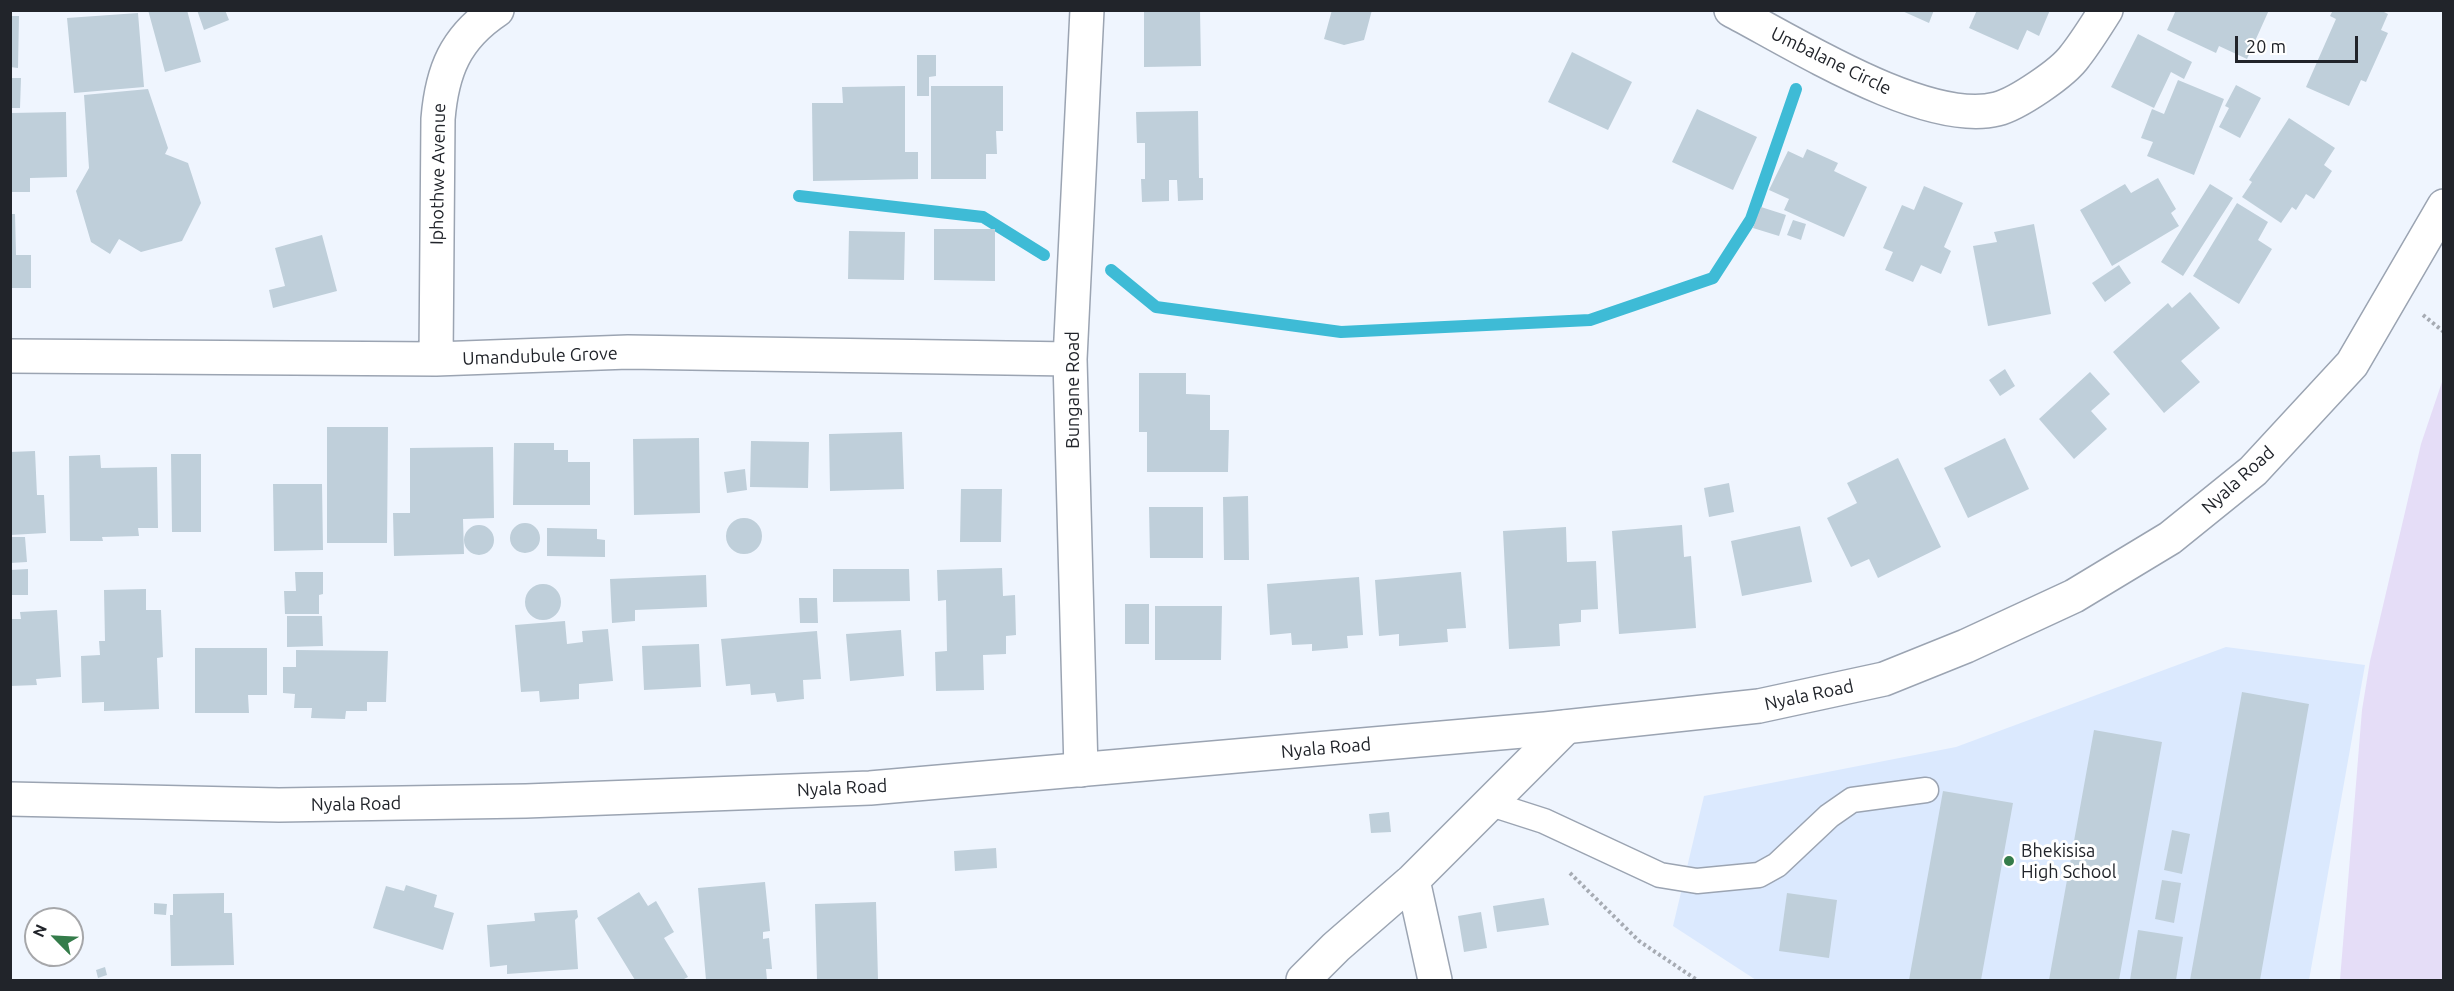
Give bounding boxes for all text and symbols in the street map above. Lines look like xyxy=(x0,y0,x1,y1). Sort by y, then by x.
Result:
street label: Umbalane Circle xyxy=(1767,23,1895,99)
scale bar xyxy=(2238,24,2361,62)
text: 20 m xyxy=(2246,36,2286,56)
street label: Iphothwe Avenue xyxy=(426,103,450,245)
street label: Bungane Road xyxy=(1062,331,1084,449)
street label: Umandubule Grove xyxy=(462,342,618,370)
street label: Nyala Road xyxy=(2197,442,2279,518)
street label: Nyala Road xyxy=(1763,675,1855,715)
street label: Nyala Road xyxy=(1280,733,1372,763)
street label: Nyala Road xyxy=(796,775,888,801)
street label: Nyala Road xyxy=(311,792,401,816)
place label: Bhekisisa High School xyxy=(2021,840,2117,882)
marker: Bhekisisa High School xyxy=(2002,854,2016,868)
north arrow xyxy=(24,907,84,967)
text: N xyxy=(29,921,50,940)

